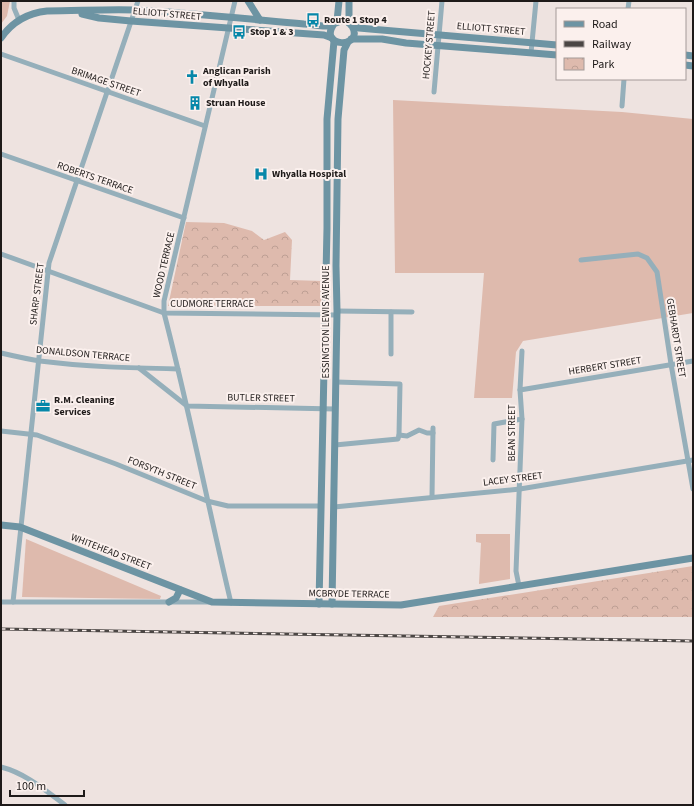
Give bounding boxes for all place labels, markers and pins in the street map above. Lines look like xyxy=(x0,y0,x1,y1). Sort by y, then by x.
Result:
bus stop icon: Route 1 Stop 4 xyxy=(305,12,321,28)
place label: Route 1 Stop 4 xyxy=(324,13,388,27)
bus stop icon: Stop 1 & 3 xyxy=(231,24,247,40)
place label: Stop 1 & 3 xyxy=(250,25,293,39)
place label: Anglican Parish of Whyalla xyxy=(202,64,271,90)
church icon: Anglican Parish of Whyalla xyxy=(184,69,200,85)
building icon: Struan House xyxy=(187,95,203,111)
place label: Struan House xyxy=(206,96,265,110)
hospital icon: Whyalla Hospital xyxy=(253,166,269,182)
place label: Whyalla Hospital xyxy=(272,167,346,181)
place label: R.M. Cleaning Services xyxy=(54,393,115,419)
office icon: R.M. Cleaning Services xyxy=(35,398,51,414)

